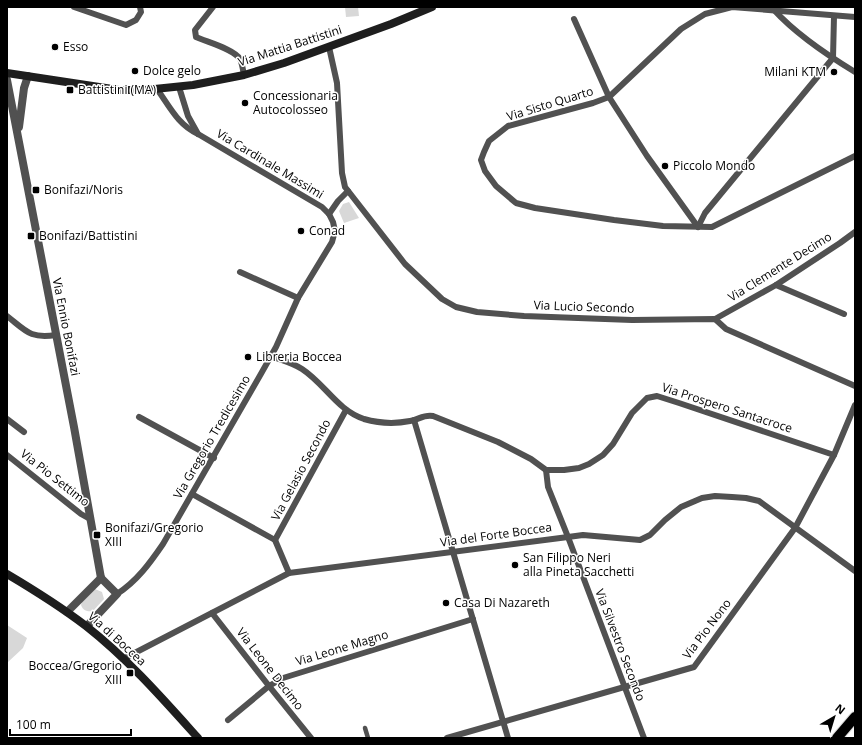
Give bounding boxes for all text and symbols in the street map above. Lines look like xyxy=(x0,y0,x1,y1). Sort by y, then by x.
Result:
street label: Via Mattia Battistini xyxy=(236,21,344,70)
place label: Esso xyxy=(63,38,88,55)
marker: Esso xyxy=(50,42,60,52)
place label: Dolce gelo xyxy=(143,62,201,79)
place label: Milani KTM xyxy=(764,63,826,80)
marker: Dolce gelo xyxy=(130,66,140,76)
marker: Milani KTM xyxy=(829,67,839,77)
place label: Battistini (MA) xyxy=(78,81,156,98)
street label: Via Sisto Quarto xyxy=(504,82,595,125)
marker: Battistini (MA) xyxy=(65,85,75,95)
place label: Concessionaria Autocolosseo xyxy=(253,87,338,118)
marker: Concessionaria Autocolosseo xyxy=(240,98,250,108)
street label: Via Cardinale Massimi xyxy=(213,125,327,202)
place label: Piccolo Mondo xyxy=(673,157,755,174)
marker: Piccolo Mondo xyxy=(660,161,670,171)
place label: Bonifazi/Noris xyxy=(44,181,123,198)
marker: Bonifazi/Noris xyxy=(31,185,41,195)
place label: Conad xyxy=(309,222,345,239)
marker: Conad xyxy=(296,226,306,236)
place label: Bonifazi/Battistini xyxy=(39,227,138,244)
street label: Via Clemente Decimo xyxy=(725,228,835,305)
marker: Bonifazi/Battistini xyxy=(26,231,36,241)
street label: Via Ennio Bonifazi xyxy=(49,276,84,377)
street label: Via Lucio Secondo xyxy=(533,296,635,317)
place label: Libreria Boccea xyxy=(256,348,342,365)
marker: Libreria Boccea xyxy=(243,352,253,362)
street label: Via Gregorio Tredicesimo xyxy=(169,372,254,502)
street label: Via Prospero Santacroce xyxy=(660,378,795,437)
street label: Via Gelasio Secondo xyxy=(267,416,334,523)
street label: Via Pio Settimo xyxy=(17,445,94,510)
street label: Via del Forte Boccea xyxy=(439,518,553,551)
place label: Bonifazi/Gregorio XIII xyxy=(105,519,203,550)
marker: Bonifazi/Gregorio XIII xyxy=(92,530,102,540)
place label: San Filippo Neri alla Pineta Sacchetti xyxy=(523,549,634,580)
marker: San Filippo Neri alla Pineta Sacchetti xyxy=(510,560,520,570)
street label: Via Silvestro Secondo xyxy=(591,586,650,703)
place label: Casa Di Nazareth xyxy=(454,594,550,611)
street label: Via Pio Nono xyxy=(678,595,735,662)
marker: Casa Di Nazareth xyxy=(441,598,451,608)
street label: Via di Boccea xyxy=(84,608,150,669)
street label: Via Leone Decimo xyxy=(233,624,308,713)
street label: Via Leone Magno xyxy=(293,625,390,670)
place label: Boccea/Gregorio XIII xyxy=(28,657,122,688)
marker: Boccea/Gregorio XIII xyxy=(125,668,135,678)
north arrow xyxy=(814,697,854,737)
text: N xyxy=(832,700,849,717)
scale bar xyxy=(10,711,131,737)
text: 100 m xyxy=(16,716,51,733)

